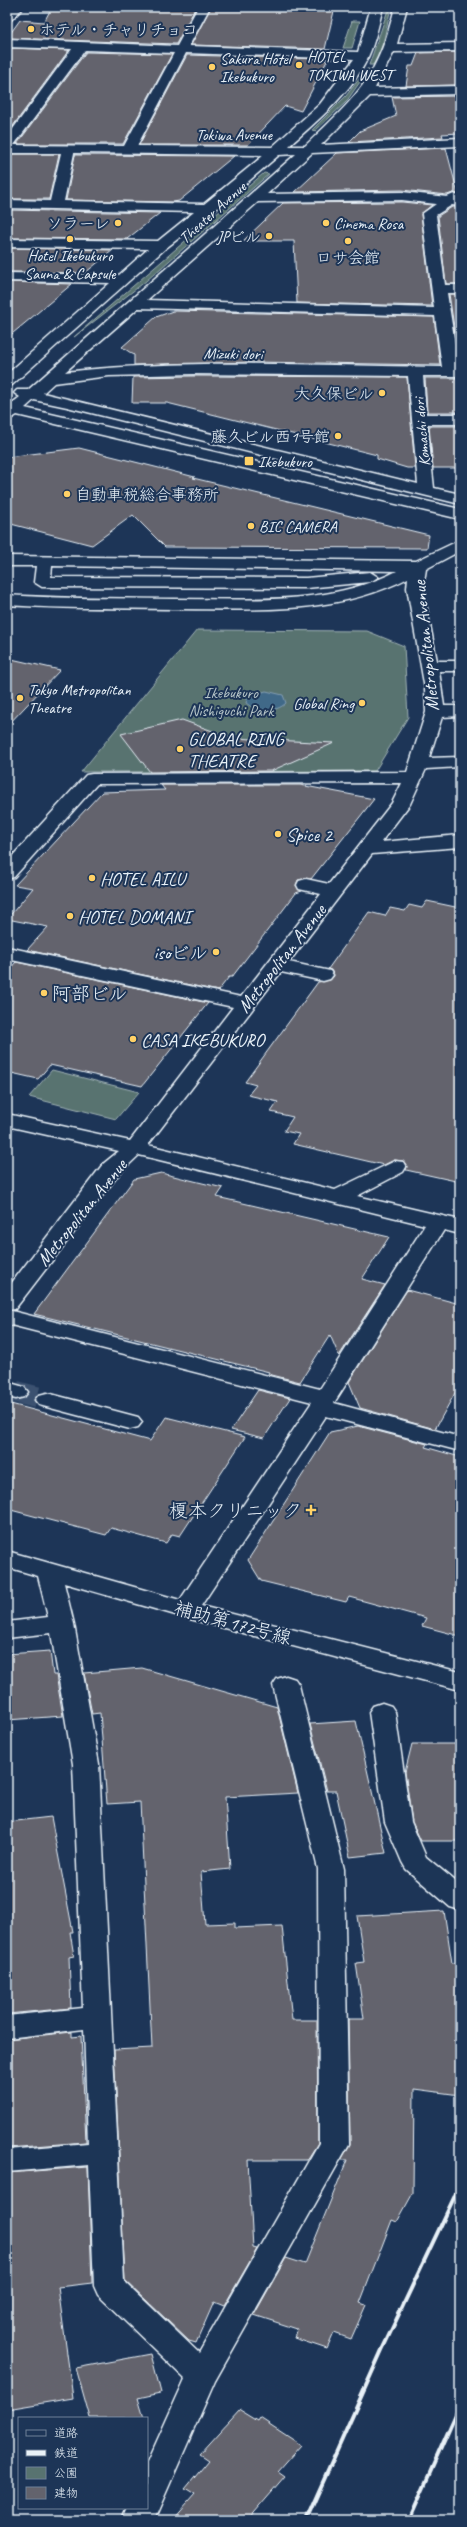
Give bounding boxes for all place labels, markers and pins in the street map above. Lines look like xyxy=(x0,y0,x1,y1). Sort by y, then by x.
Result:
place label: ホテル・チャリチョコ xyxy=(39,20,198,40)
marker: ホテル・チャリチョコ xyxy=(26,24,36,34)
place label: HOTEL TOKIWA WEST xyxy=(307,47,398,85)
place label: Sakura Hotel Ikebukuro xyxy=(220,49,294,87)
marker: HOTEL TOKIWA WEST xyxy=(294,60,304,70)
marker: Sakura Hotel Ikebukuro xyxy=(207,62,217,72)
place label: ソラーレ xyxy=(47,214,110,234)
place label: Cinema Rosa xyxy=(334,214,405,234)
marker: ソラーレ xyxy=(113,218,123,228)
marker: Cinema Rosa xyxy=(321,218,331,228)
place label: JPビル xyxy=(216,227,261,247)
marker: JPビル xyxy=(264,231,274,241)
marker: Hotel Ikebukuro Sauna & Capsule xyxy=(65,234,75,244)
marker: ロサ会館 xyxy=(343,236,353,246)
place label: Hotel Ikebukuro Sauna & Capsule xyxy=(25,246,117,284)
place label: ロサ会館 xyxy=(316,248,380,268)
place label: 大久保ビル xyxy=(294,384,374,404)
marker: 大久保ビル xyxy=(377,388,387,398)
place label: 藤久ビル西1号館 xyxy=(211,427,330,447)
marker: 藤久ビル西1号館 xyxy=(333,431,343,441)
place label: Ikebukuro xyxy=(258,452,313,472)
marker: Ikebukuro xyxy=(243,455,255,467)
place label: 自動車税総合事務所 xyxy=(75,485,219,505)
marker: 自動車税総合事務所 xyxy=(62,489,72,499)
place label: BIC CAMERA xyxy=(259,517,338,537)
marker: BIC CAMERA xyxy=(246,521,256,531)
place label: Tokyo Metropolitan Theatre xyxy=(28,680,131,718)
marker: Tokyo Metropolitan Theatre xyxy=(15,693,25,703)
place label: Global Ring xyxy=(293,694,355,714)
marker: Global Ring xyxy=(357,698,367,708)
place label: GLOBAL RING THEATRE xyxy=(188,727,286,773)
marker: GLOBAL RING THEATRE xyxy=(175,744,185,754)
place label: Spice 2 xyxy=(286,823,333,847)
marker: Spice 2 xyxy=(273,829,283,839)
place label: HOTEL AILU xyxy=(100,867,187,891)
marker: HOTEL AILU xyxy=(87,873,97,883)
place label: HOTEL DOMANI xyxy=(78,905,195,929)
marker: HOTEL DOMANI xyxy=(65,911,75,921)
place label: isoビル xyxy=(154,941,208,965)
marker: isoビル xyxy=(211,947,221,957)
place label: 阿部ビル xyxy=(52,982,128,1006)
marker: 阿部ビル xyxy=(39,988,49,998)
place label: CASA IKEBUKURO xyxy=(141,1028,267,1052)
marker: CASA IKEBUKURO xyxy=(128,1034,138,1044)
place label: 榎本クリニック xyxy=(169,1499,302,1523)
marker: 榎本クリニック xyxy=(305,1504,317,1516)

